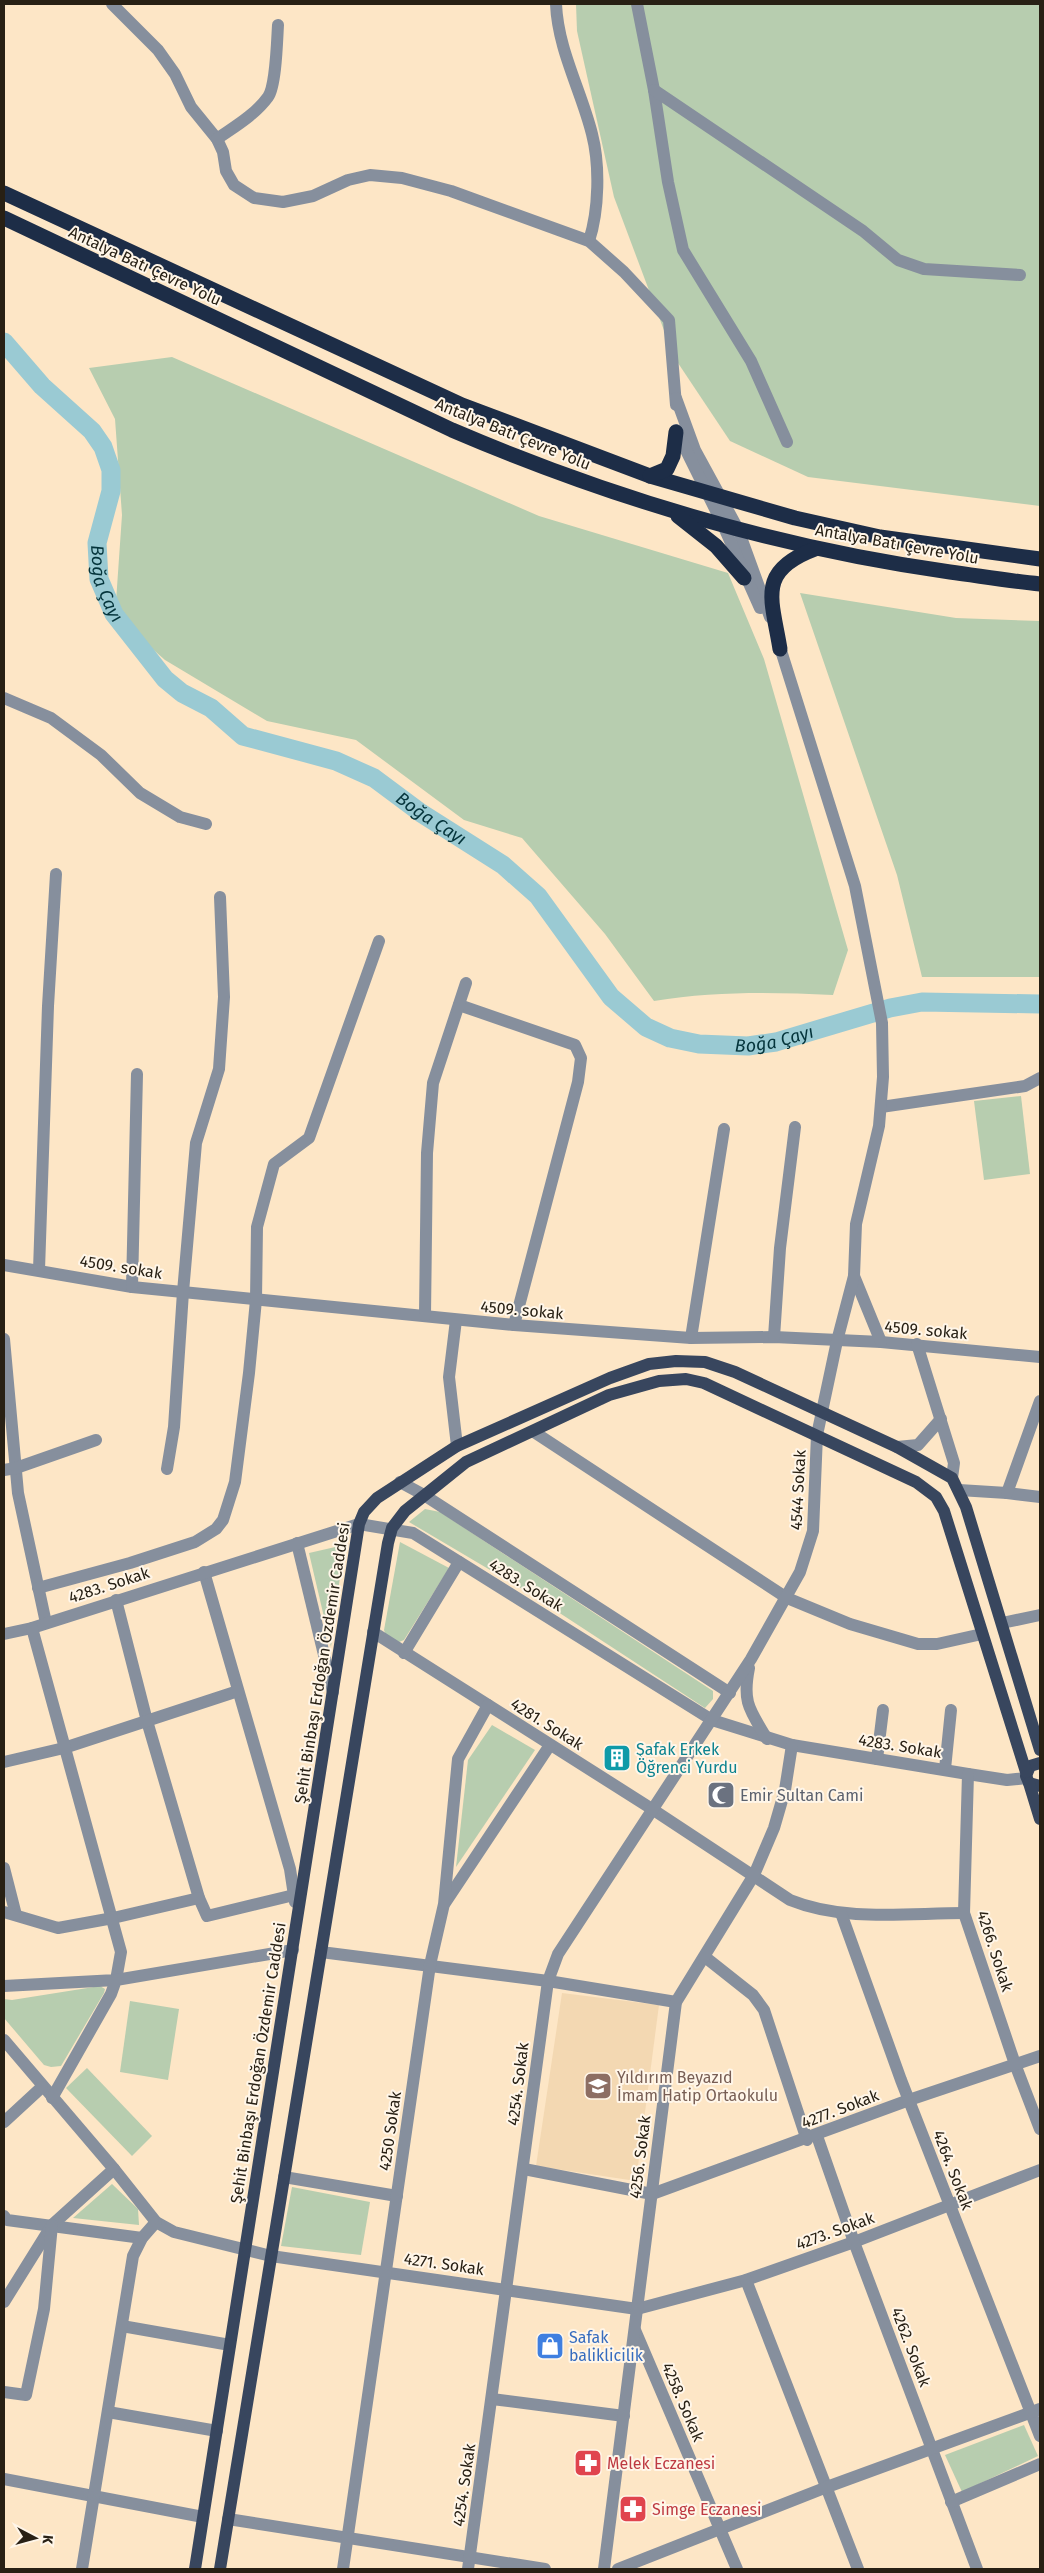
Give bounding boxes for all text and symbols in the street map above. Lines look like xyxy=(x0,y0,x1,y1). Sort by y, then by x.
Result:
street label: Antalya Batı Çevre Yolu xyxy=(65,222,224,311)
street label: Antalya Batı Çevre Yolu xyxy=(432,394,593,475)
street label: Antalya Batı Çevre Yolu xyxy=(814,520,980,569)
water label: Boğa Çayı xyxy=(86,544,128,627)
water label: Boğa Çayı xyxy=(391,787,470,850)
water label: Boğa Çayı xyxy=(734,1020,816,1057)
street label: 4509. sokak xyxy=(78,1251,164,1283)
street label: 4509. sokak xyxy=(480,1297,565,1323)
street label: 4509. sokak xyxy=(884,1317,969,1343)
street label: 4544 Sokak xyxy=(786,1448,810,1531)
street label: Şehit Binbaşı Erdoğan Özdemir Caddesi xyxy=(290,1521,355,1805)
street label: 4283. Sokak xyxy=(485,1555,567,1616)
street label: 4283. Sokak xyxy=(66,1563,153,1607)
street label: 4281. Sokak xyxy=(507,1694,588,1754)
street label: 4283. Sokak xyxy=(857,1730,944,1762)
place label: Şafak Erkek Öğrenci Yurdu xyxy=(636,1740,738,1777)
building icon: Şafak Erkek Öğrenci Yurdu xyxy=(602,1743,632,1773)
mosque icon: Emir Sultan Cami xyxy=(706,1780,736,1810)
place label: Emir Sultan Cami xyxy=(740,1786,863,1805)
street label: 4266. Sokak xyxy=(973,1908,1017,1995)
street label: Şehit Binbaşı Erdoğan Özdemir Caddesi xyxy=(226,1921,291,2205)
street label: 4254. Sokak xyxy=(503,2041,533,2127)
place label: Yıldırım Beyazıd İmam Hatip Ortaokulu xyxy=(617,2068,778,2105)
school or university icon: Yıldırım Beyazıd İmam Hatip Ortaokulu xyxy=(583,2071,613,2101)
street label: 4277. Sokak xyxy=(799,2085,882,2132)
street label: 4250 Sokak xyxy=(375,2089,405,2172)
street label: 4256. Sokak xyxy=(625,2114,655,2200)
street label: 4264. Sokak xyxy=(929,2127,977,2213)
street label: 4273. Sokak xyxy=(793,2208,877,2254)
street label: 4271. Sokak xyxy=(403,2249,486,2279)
street label: 4262. Sokak xyxy=(887,2305,935,2390)
place label: Safak baliklicilik xyxy=(569,2328,644,2365)
shop icon: Safak baliklicilik xyxy=(535,2331,565,2361)
street label: 4258. Sokak xyxy=(658,2360,708,2445)
street label: 4254. Sokak xyxy=(449,2441,479,2528)
pharmacy icon: Melek Eczanesi xyxy=(573,2448,603,2478)
place label: Melek Eczanesi xyxy=(607,2454,715,2473)
pharmacy icon: Simge Eczanesi xyxy=(618,2494,648,2524)
place label: Simge Eczanesi xyxy=(652,2500,761,2519)
north arrow xyxy=(10,2513,60,2563)
text: K xyxy=(38,2534,56,2546)

